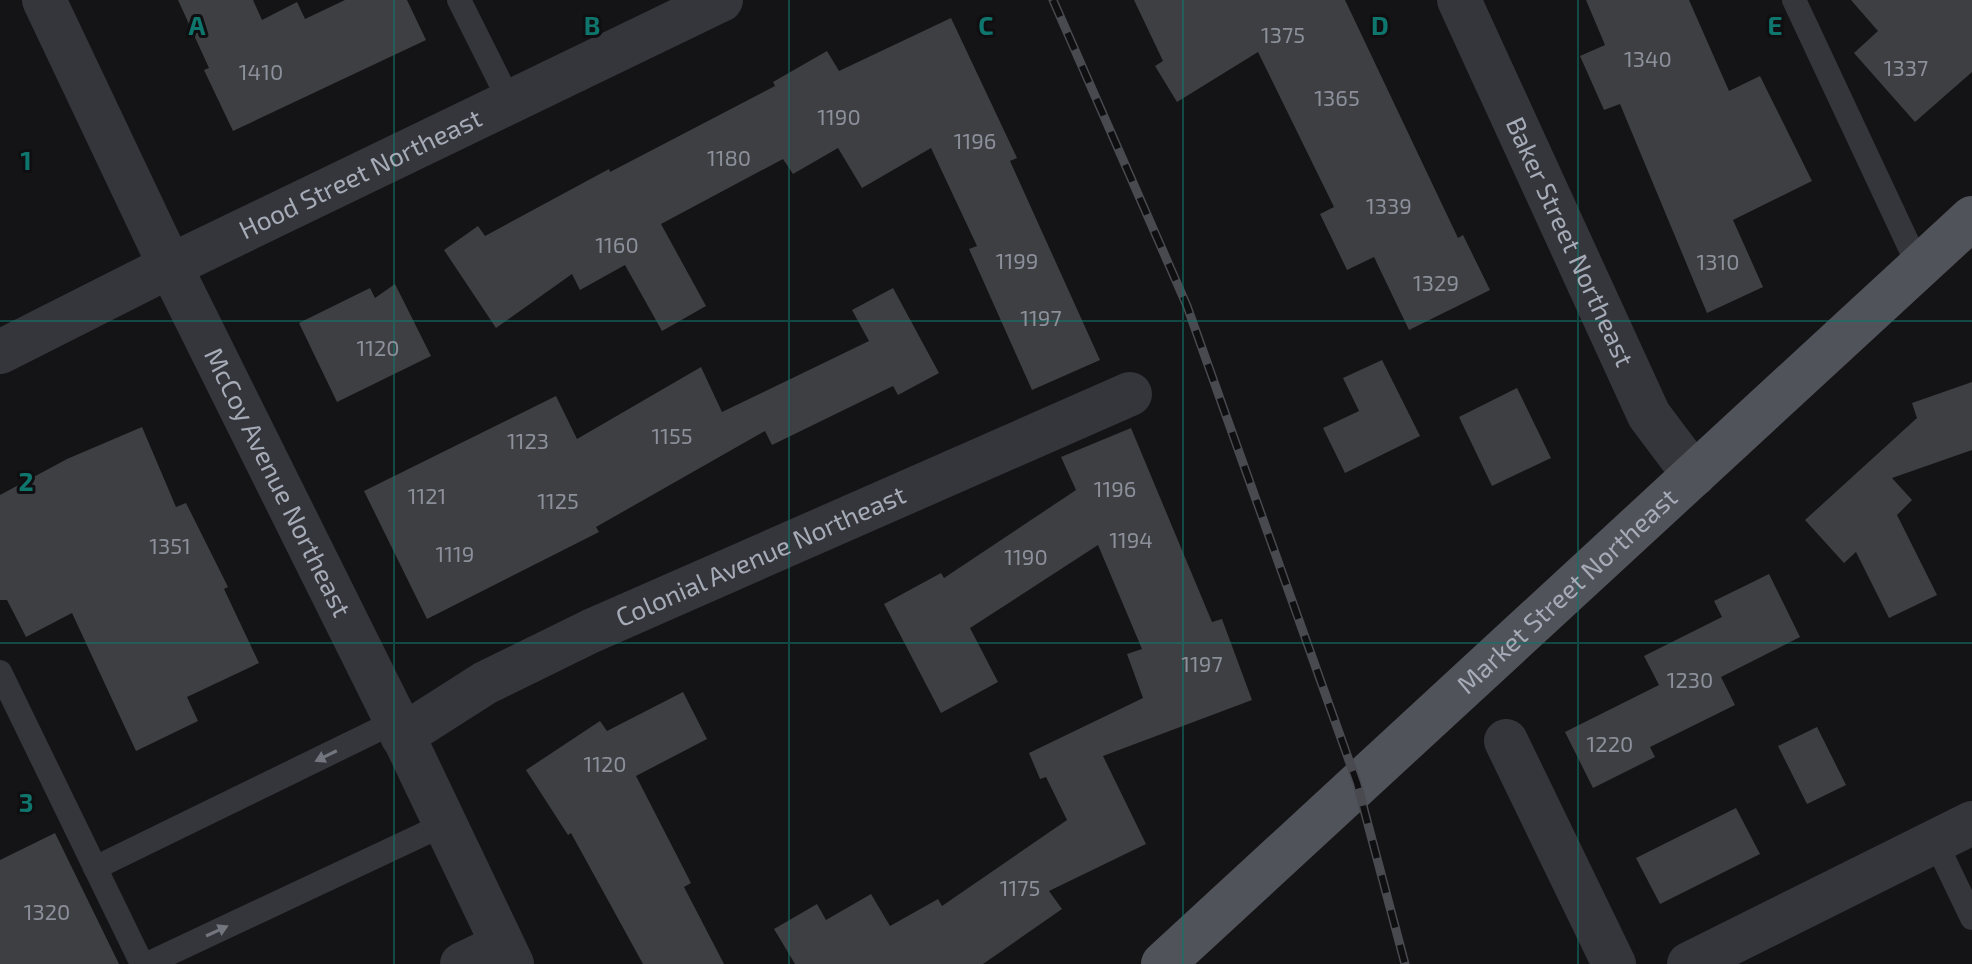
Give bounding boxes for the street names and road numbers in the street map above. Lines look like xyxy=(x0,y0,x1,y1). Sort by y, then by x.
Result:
street label: Hood Street Northeast xyxy=(233,101,486,244)
street label: Baker Street Northeast xyxy=(1501,112,1642,371)
street label: McCoy Avenue Northeast xyxy=(199,342,359,621)
street label: Colonial Avenue Northeast xyxy=(611,478,910,632)
street label: Market Street Northeast xyxy=(1450,481,1683,699)

